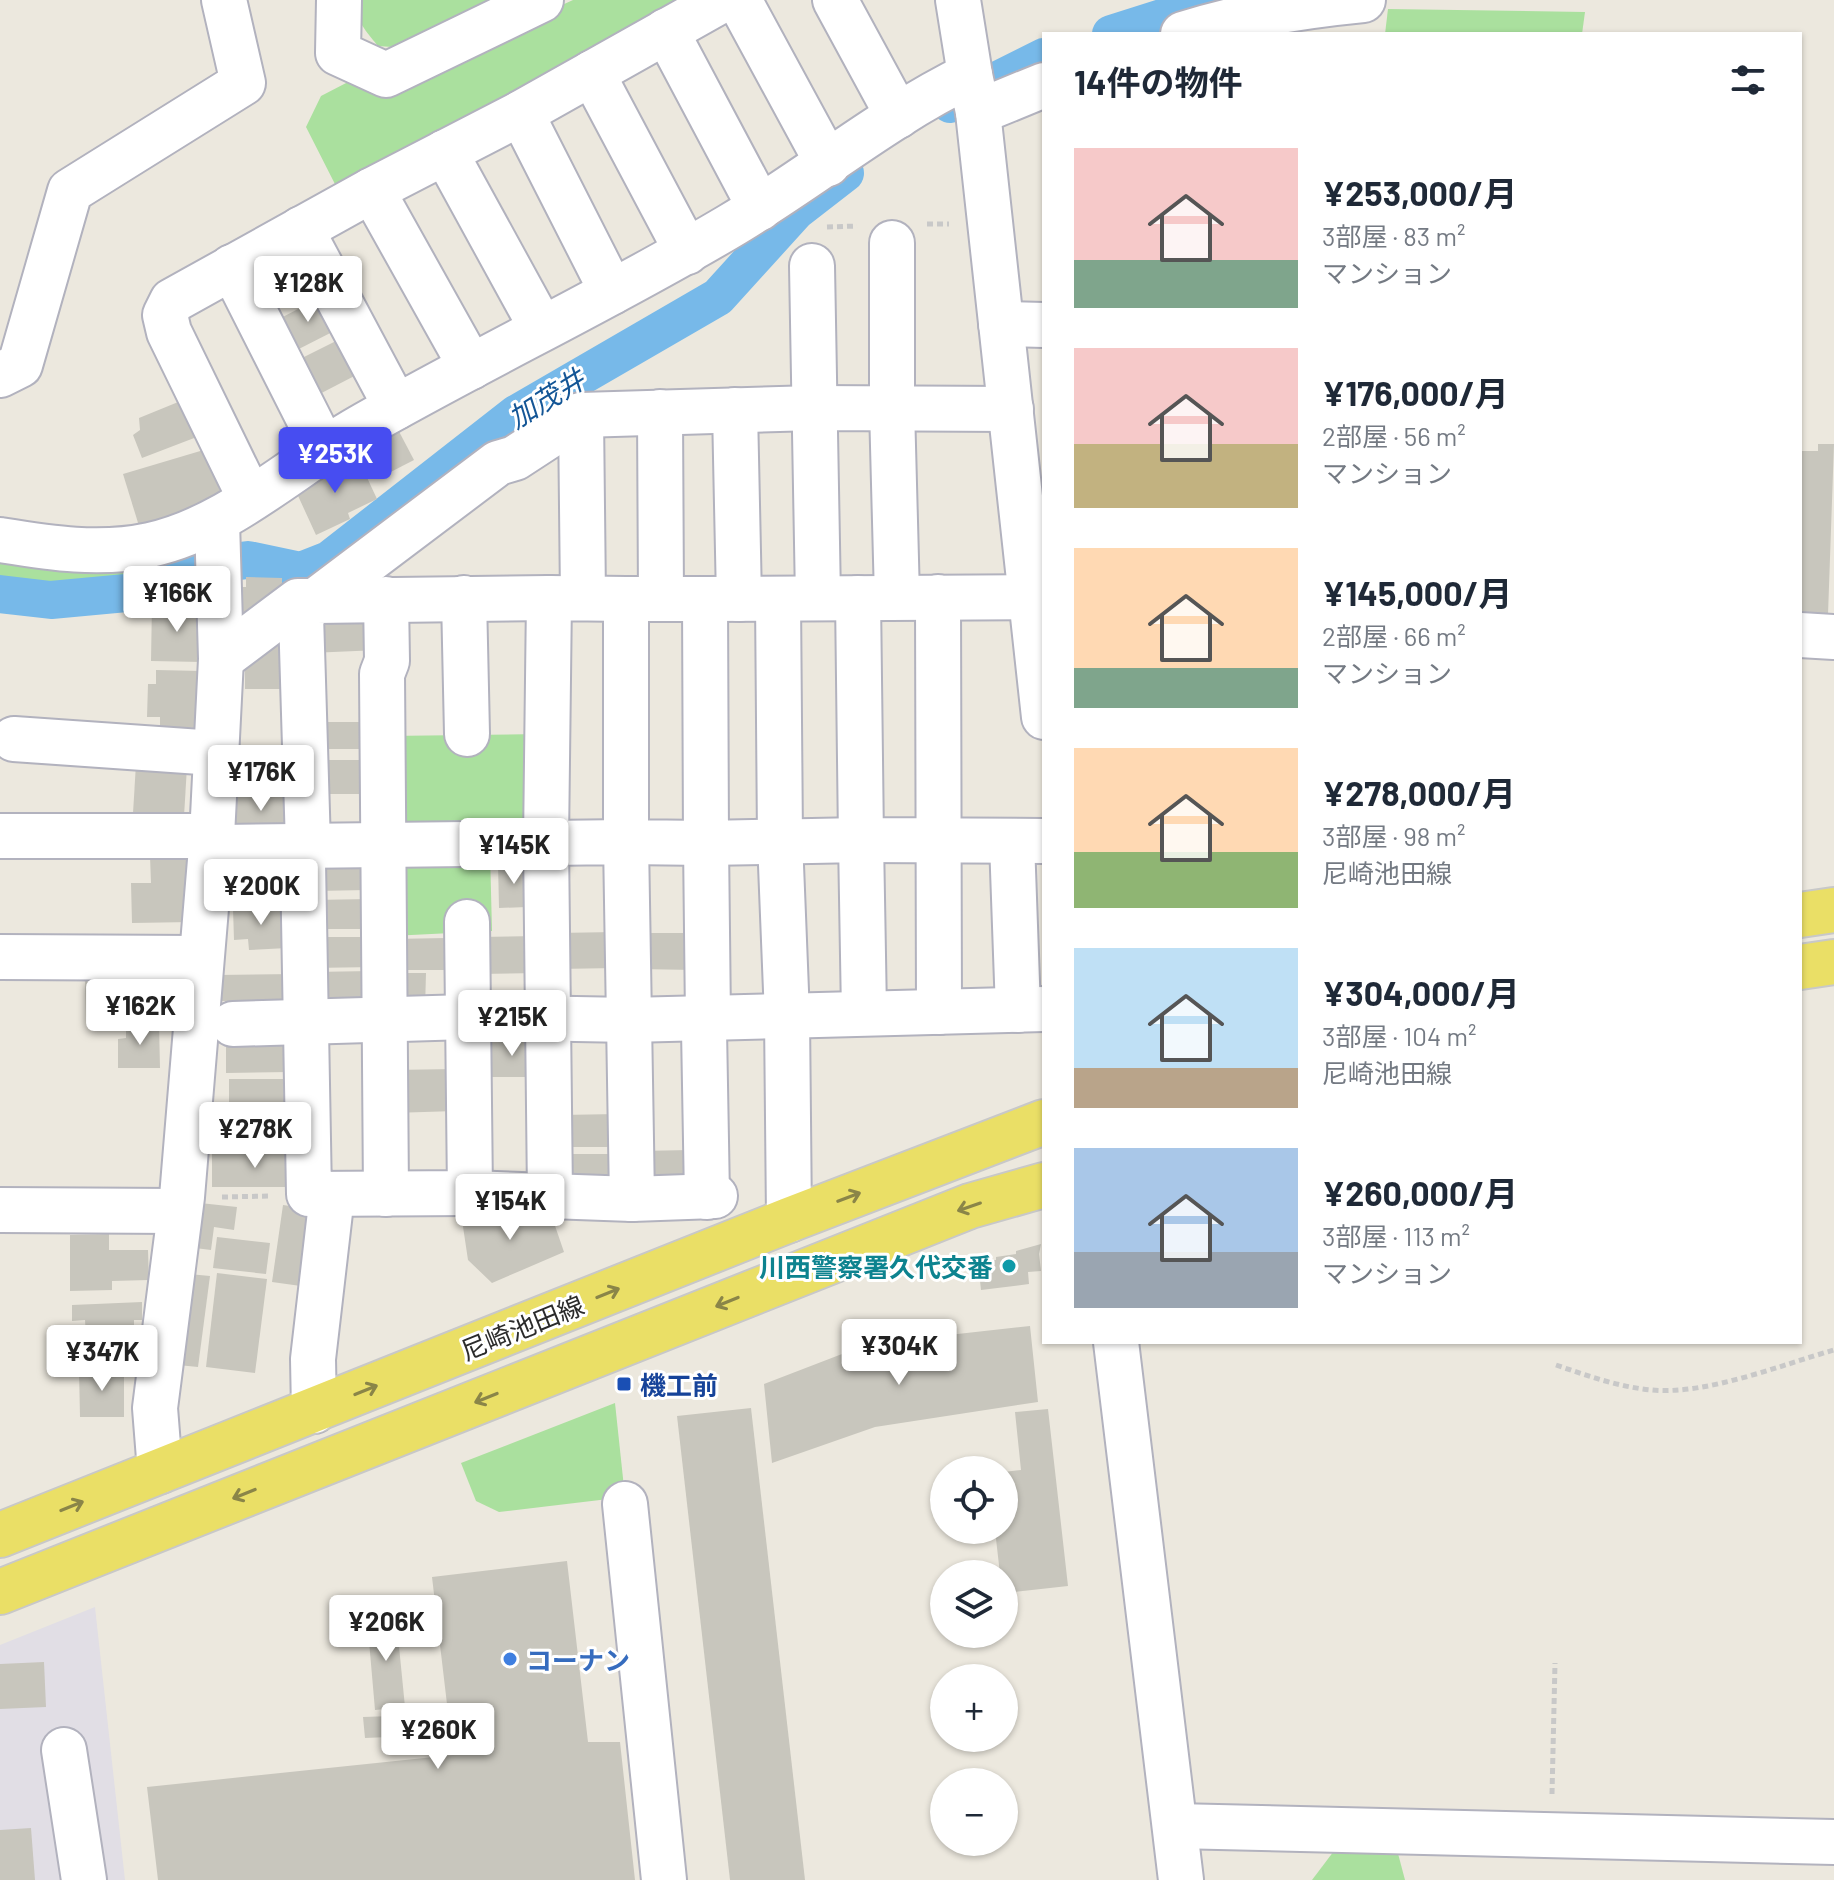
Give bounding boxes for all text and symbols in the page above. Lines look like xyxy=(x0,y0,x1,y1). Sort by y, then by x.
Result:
icon: filters xyxy=(1726,58,1770,102)
text: 14件の物件 xyxy=(1074,61,1243,102)
text: ¥253,000/月 xyxy=(1322,172,1517,213)
icon: home xyxy=(1138,180,1234,276)
text: 3部屋 · 83 m² xyxy=(1322,220,1465,251)
pin: ¥128K xyxy=(252,256,364,324)
text: マンション xyxy=(1322,257,1452,288)
text: ¥128K xyxy=(272,266,344,297)
water label: 加茂井 xyxy=(501,360,593,435)
text: ¥176,000/月 xyxy=(1322,372,1509,413)
icon: home xyxy=(1138,380,1234,476)
text: 2部屋 · 56 m² xyxy=(1322,420,1466,451)
pin: ¥253K xyxy=(279,427,391,495)
text: ¥253K xyxy=(297,437,373,468)
text: マンション xyxy=(1322,457,1452,488)
pin: ¥166K xyxy=(121,566,233,634)
text: ¥145,000/月 xyxy=(1322,572,1513,613)
text: ¥166K xyxy=(141,576,213,607)
icon: home xyxy=(1138,580,1234,676)
text: 2部屋 · 66 m² xyxy=(1322,620,1466,651)
text: マンション xyxy=(1322,657,1452,688)
pin: ¥176K xyxy=(205,745,317,813)
text: ¥176K xyxy=(226,755,296,786)
text: ¥278,000/月 xyxy=(1322,772,1516,813)
icon: home xyxy=(1138,780,1234,876)
pin: ¥145K xyxy=(458,818,570,886)
text: 3部屋 · 98 m² xyxy=(1322,820,1466,851)
text: ¥145K xyxy=(477,828,551,859)
text: 尼崎池田線 xyxy=(1322,857,1452,888)
pin: ¥200K xyxy=(205,859,317,927)
text: ¥200K xyxy=(222,869,300,900)
text: ¥304,000/月 xyxy=(1322,972,1520,1013)
pin: ¥162K xyxy=(84,979,196,1047)
icon: home xyxy=(1138,980,1234,1076)
text: ¥162K xyxy=(104,989,176,1020)
pin: ¥215K xyxy=(456,990,568,1058)
text: ¥215K xyxy=(476,1000,548,1031)
text: 3部屋 · 104 m² xyxy=(1322,1020,1477,1051)
text: 尼崎池田線 xyxy=(1322,1057,1452,1088)
pin: ¥278K xyxy=(199,1102,311,1170)
text: ¥278K xyxy=(217,1112,293,1143)
text: ¥260,000/月 xyxy=(1322,1172,1518,1213)
pin: ¥154K xyxy=(454,1174,566,1242)
icon: home xyxy=(1138,1180,1234,1276)
text: ¥154K xyxy=(473,1184,547,1215)
one-way arrow xyxy=(836,1189,861,1203)
one-way arrow xyxy=(957,1201,982,1216)
text: 3部屋 · 113 m² xyxy=(1322,1220,1470,1251)
place label: 川西警察署久代交番 xyxy=(759,1251,993,1282)
marker: 川西警察署久代交番 xyxy=(1000,1257,1018,1275)
text: マンション xyxy=(1322,1257,1452,1288)
one-way arrow xyxy=(595,1285,620,1299)
street label: 尼崎池田線 xyxy=(456,1288,588,1366)
one-way arrow xyxy=(715,1296,740,1311)
pin: ¥304K xyxy=(843,1319,955,1387)
pin: ¥347K xyxy=(46,1325,158,1393)
text: ¥304K xyxy=(860,1329,938,1360)
text: ¥347K xyxy=(65,1335,139,1366)
place label: 機工前 xyxy=(640,1369,718,1400)
marker: 機工前 xyxy=(615,1375,633,1393)
one-way arrow xyxy=(353,1381,378,1396)
one-way arrow xyxy=(474,1392,499,1406)
map controls xyxy=(930,1456,1018,1856)
button: locate xyxy=(930,1456,1018,1544)
one-way arrow xyxy=(232,1488,257,1503)
one-way arrow xyxy=(59,1497,84,1512)
button: layers xyxy=(930,1560,1018,1648)
pin: ¥206K xyxy=(330,1595,442,1663)
text: ¥206K xyxy=(347,1605,425,1636)
place label: コーナン xyxy=(526,1644,630,1675)
marker: コーナン xyxy=(501,1650,519,1668)
button: + xyxy=(930,1664,1018,1752)
pin: ¥260K xyxy=(382,1703,494,1771)
text: ¥260K xyxy=(399,1713,477,1744)
button: − xyxy=(930,1768,1018,1856)

